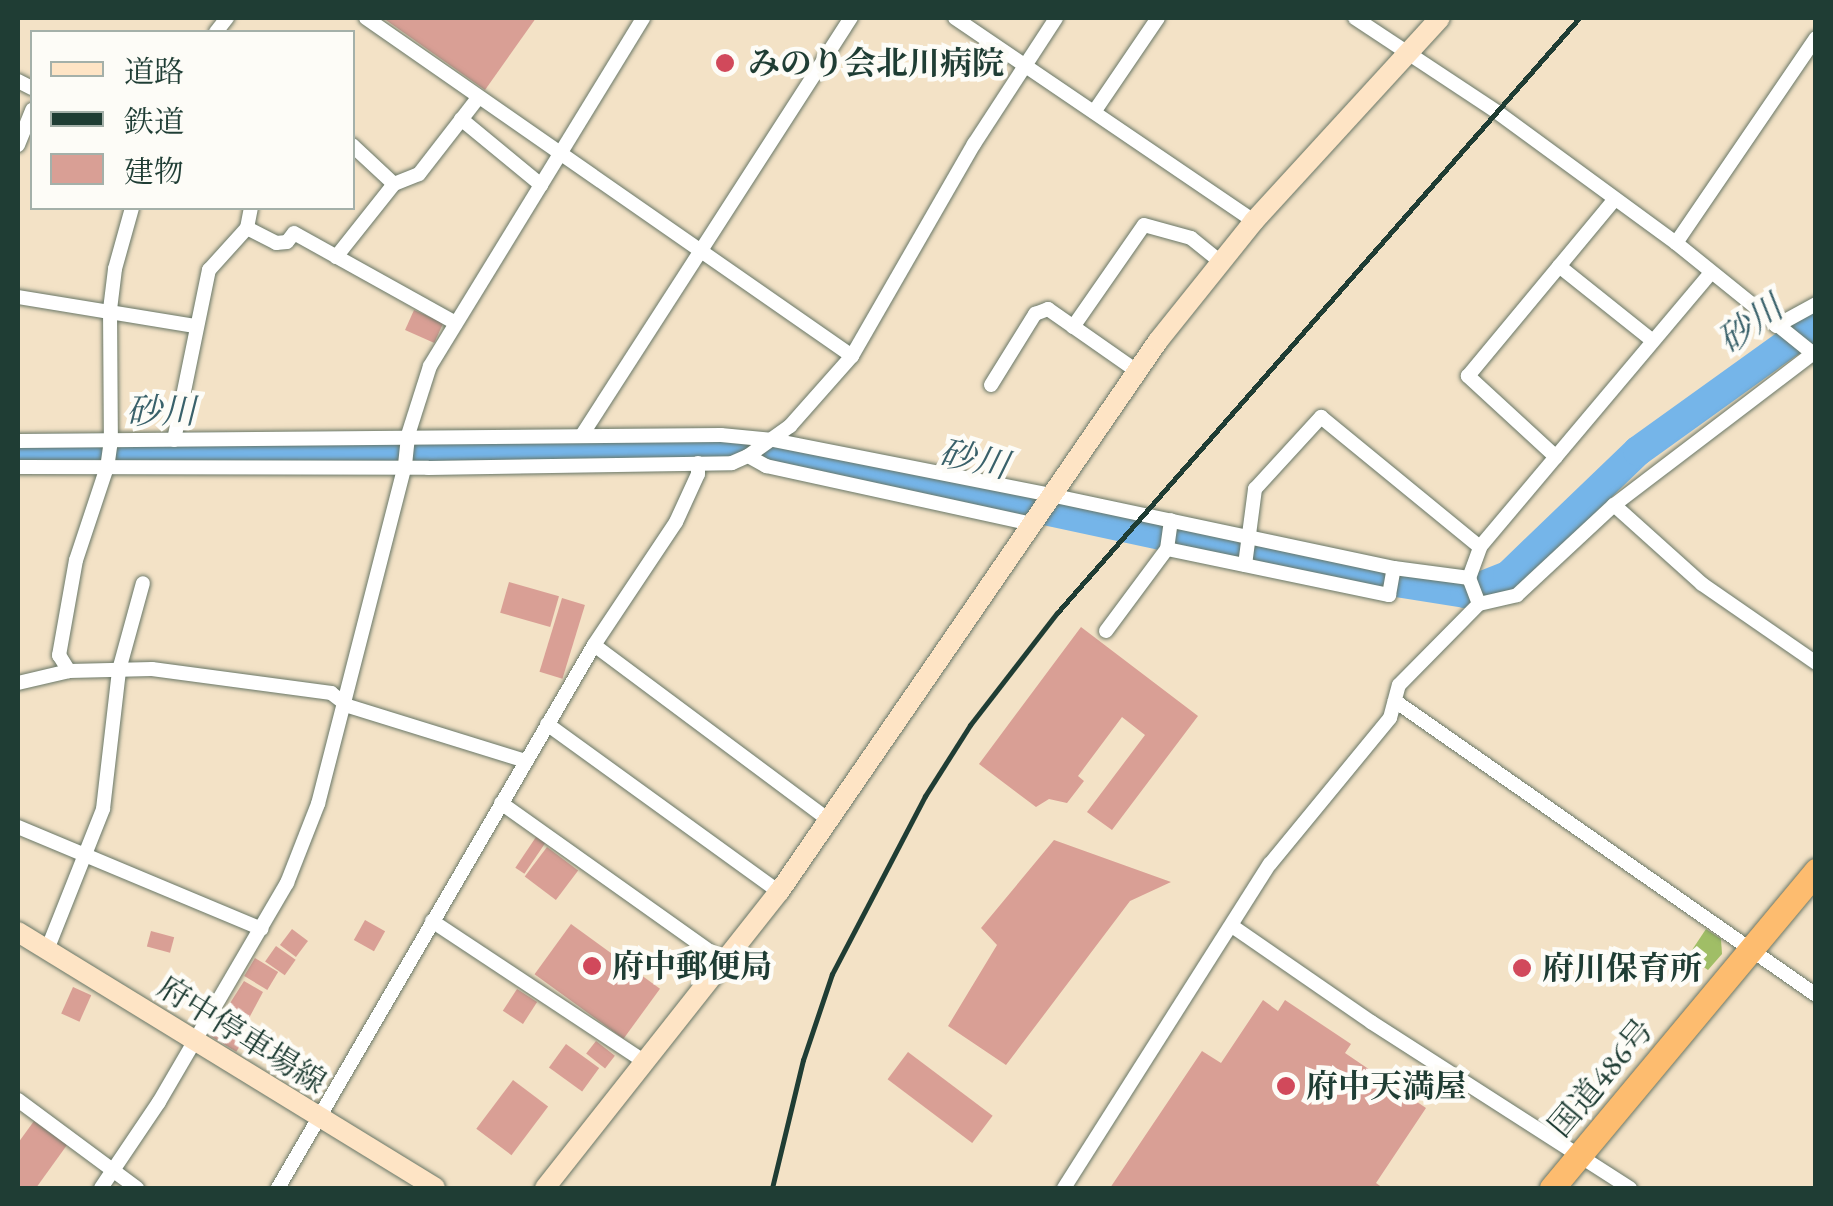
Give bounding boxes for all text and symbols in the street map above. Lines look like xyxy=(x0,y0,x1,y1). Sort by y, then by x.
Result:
legend xyxy=(30,30,355,210)
place label: みのり会北川病院 xyxy=(748,44,1004,82)
marker: みのり会北川病院 xyxy=(712,50,738,76)
text: 道路 xyxy=(124,52,184,91)
text: 鉄道 xyxy=(124,102,184,141)
text: 建物 xyxy=(124,152,184,191)
water label: 砂川 xyxy=(1709,286,1791,362)
water label: 砂川 xyxy=(126,390,196,432)
water label: 砂川 xyxy=(935,431,1013,487)
place label: 府中郵便局 xyxy=(612,947,772,985)
place label: 府川保育所 xyxy=(1542,949,1702,987)
marker: 府中郵便局 xyxy=(581,955,603,977)
marker: 府川保育所 xyxy=(1511,957,1533,979)
street label: 府中停車場線 xyxy=(150,968,334,1102)
street label: 国道486号 xyxy=(1541,1011,1661,1145)
place label: 府中天満屋 xyxy=(1306,1067,1466,1105)
marker: 府中天満屋 xyxy=(1275,1075,1297,1097)

